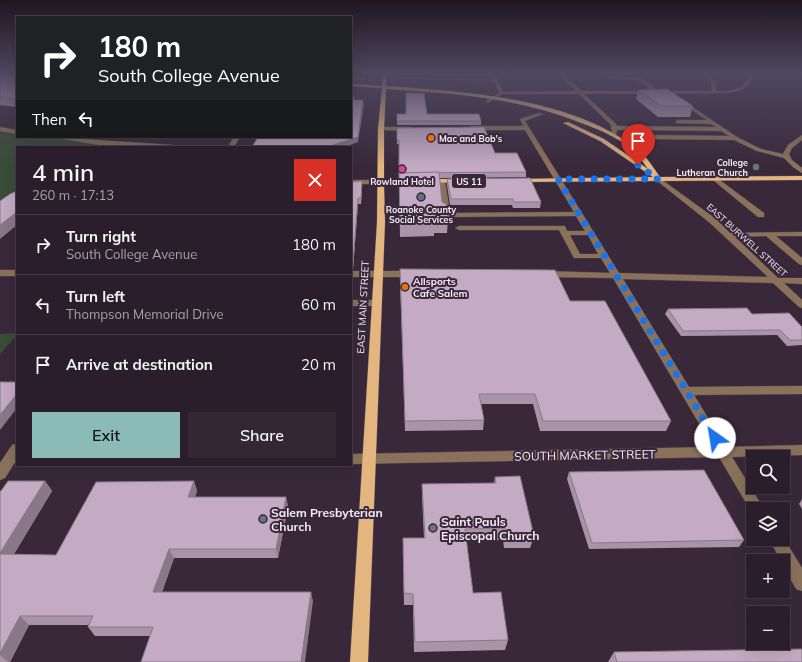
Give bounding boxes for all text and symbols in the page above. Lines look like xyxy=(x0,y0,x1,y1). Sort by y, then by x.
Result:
text: 180 m xyxy=(98,29,181,64)
icon: right xyxy=(32,32,84,84)
text: South College Avenue xyxy=(98,64,280,87)
icon: left xyxy=(75,108,97,130)
text: Then xyxy=(32,110,67,129)
pin xyxy=(621,124,655,165)
icon: arrive xyxy=(627,130,649,152)
marker: Mac and Bob's xyxy=(426,133,436,143)
place label: Mac and Bob's xyxy=(439,133,503,144)
text: 4 min xyxy=(32,157,94,187)
place label: College Lutheran Church xyxy=(677,157,748,178)
button: close xyxy=(294,159,336,201)
marker: College Lutheran Church xyxy=(751,162,761,172)
marker: Rowland Hotel xyxy=(397,164,407,174)
road number: US 11 xyxy=(452,174,486,188)
place label: Rowland Hotel xyxy=(370,176,434,187)
text: 260 m · 17:13 xyxy=(32,187,114,203)
marker: Roanoke County Social Services xyxy=(416,192,426,202)
street label: EAST BURWELL STREET xyxy=(705,201,790,279)
place label: Roanoke County Social Services xyxy=(386,204,456,225)
text: Turn right xyxy=(66,227,136,246)
icon: right xyxy=(32,234,54,256)
text: 180 m xyxy=(292,235,336,254)
text: South College Avenue xyxy=(66,246,197,262)
street label: EAST MAIN STREET xyxy=(354,260,372,354)
place label: Allsports Cafe Salem xyxy=(413,275,467,300)
marker: Allsports Cafe Salem xyxy=(400,282,410,292)
text: Turn left xyxy=(66,287,125,306)
icon: left xyxy=(32,294,54,316)
text: 60 m xyxy=(301,295,336,314)
text: Thompson Memorial Drive xyxy=(66,306,224,322)
icon: arrive xyxy=(32,354,54,376)
text: Arrive at destination xyxy=(66,355,213,374)
text: 20 m xyxy=(301,355,336,374)
button: Exit xyxy=(32,412,180,458)
button: Share xyxy=(188,412,336,458)
position arrow xyxy=(694,417,736,459)
street label: SOUTH MARKET STREET xyxy=(514,446,657,464)
map controls xyxy=(746,450,790,650)
button: search xyxy=(746,450,790,494)
button: layers xyxy=(746,502,790,546)
place label: Salem Presbyterian Church xyxy=(271,505,383,534)
marker: Salem Presbyterian Church xyxy=(258,514,268,524)
place label: Saint Pauls Episcopal Church xyxy=(441,514,540,543)
marker: Saint Pauls Episcopal Church xyxy=(428,523,438,533)
button: + xyxy=(746,554,790,598)
button: − xyxy=(746,606,790,650)

